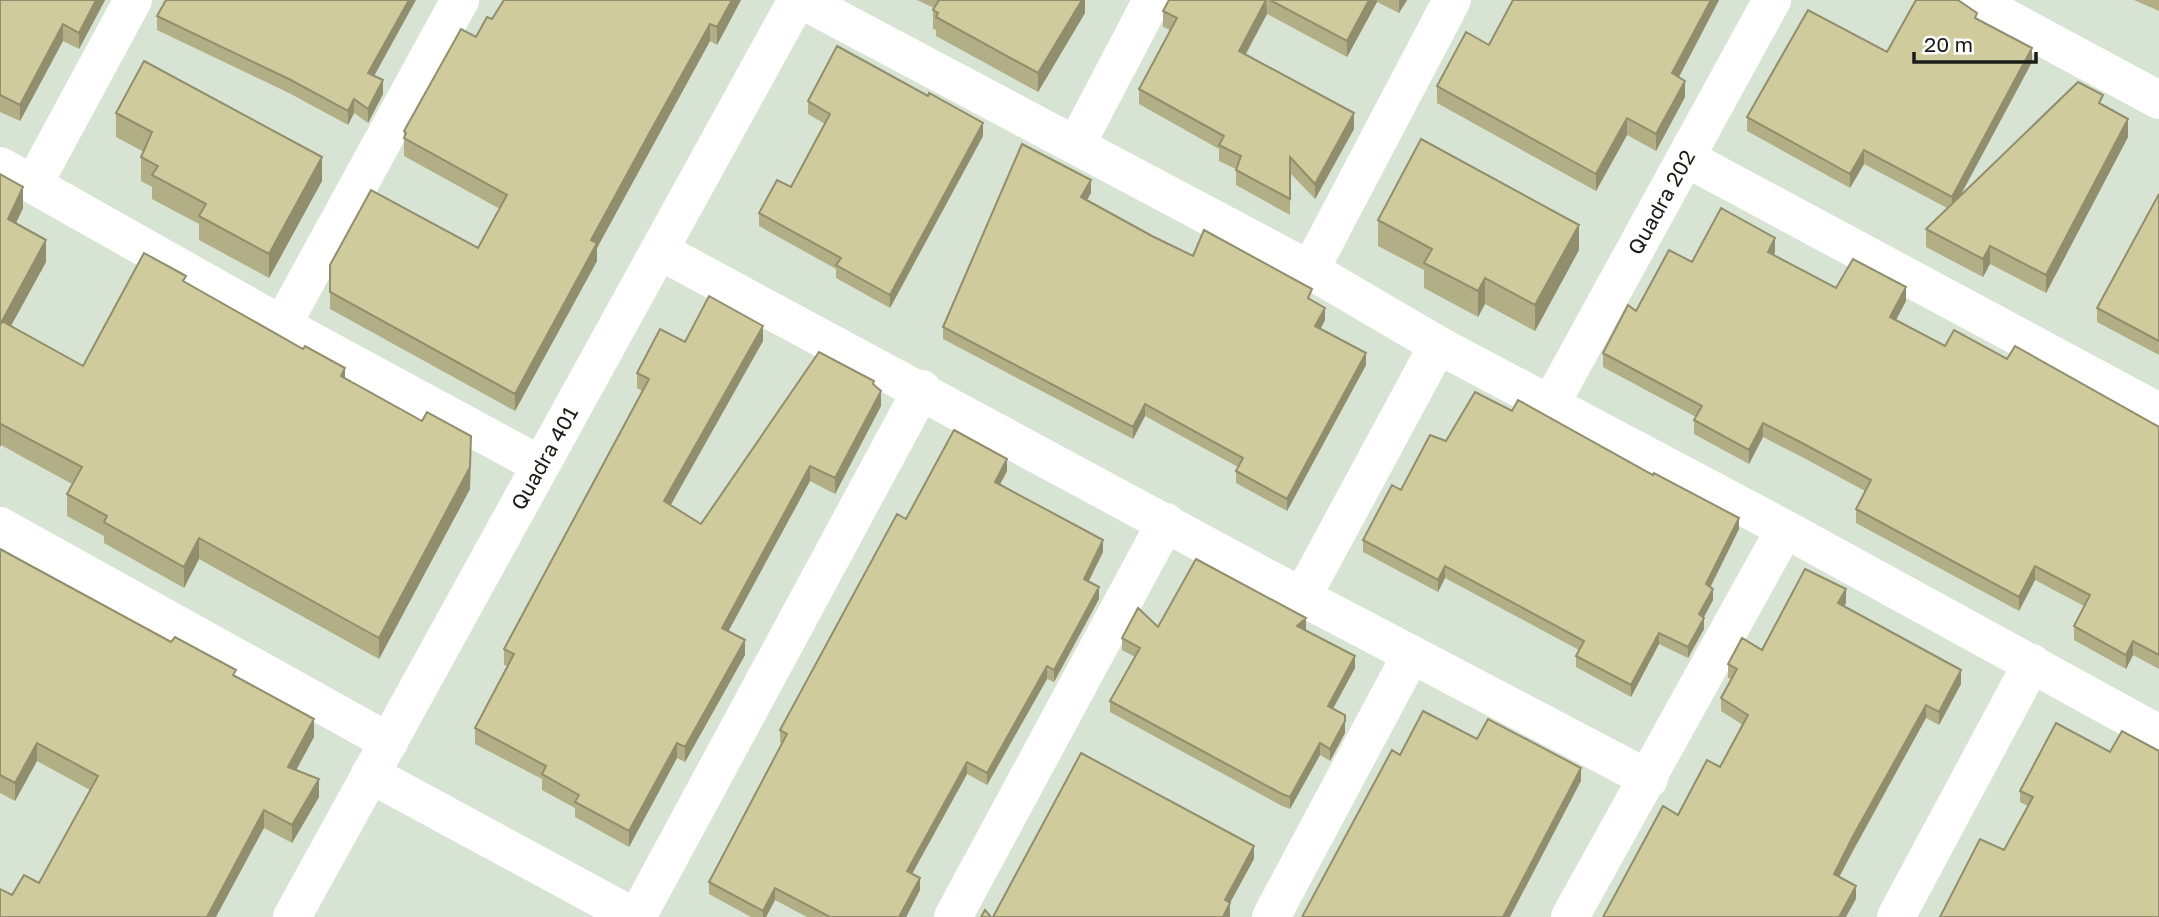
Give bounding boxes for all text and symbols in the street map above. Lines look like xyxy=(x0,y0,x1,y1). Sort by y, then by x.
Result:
scale bar xyxy=(1914,21,2036,65)
text: 20 m xyxy=(1924,31,1973,57)
street label: Quadra 202 xyxy=(1622,145,1700,259)
street label: Quadra 401 xyxy=(505,402,583,514)

